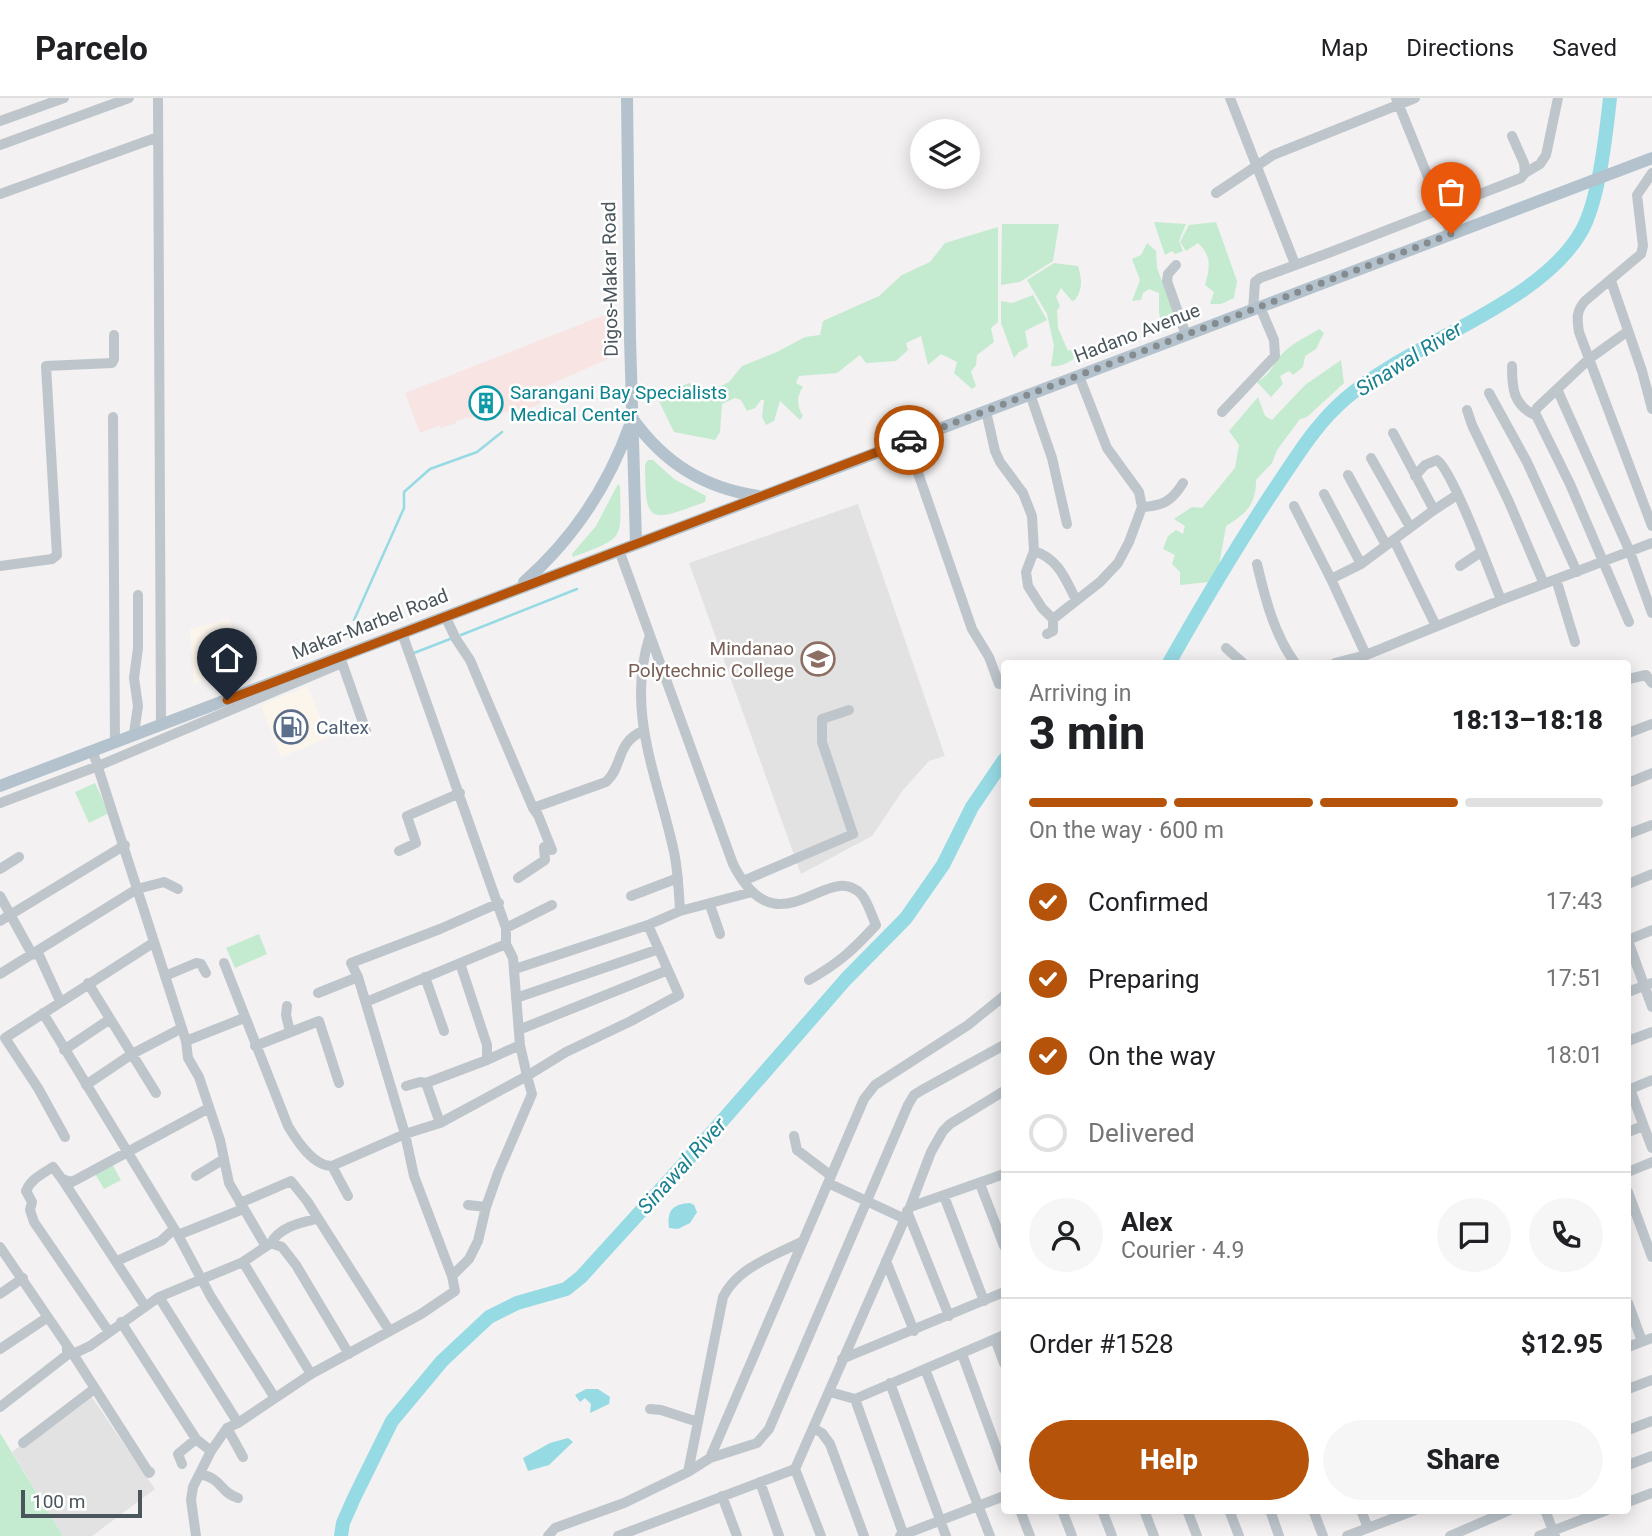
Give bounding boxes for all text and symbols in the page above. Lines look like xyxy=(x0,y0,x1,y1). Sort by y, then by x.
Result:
text: Parcelo xyxy=(35,29,148,68)
text: Map xyxy=(1321,34,1368,62)
text: Directions xyxy=(1406,34,1514,62)
text: Saved xyxy=(1552,34,1617,62)
map controls xyxy=(910,119,980,189)
button: layers xyxy=(910,119,980,189)
pin xyxy=(1421,162,1481,234)
icon: bag xyxy=(1432,173,1470,211)
street label: Digos-Makar Road xyxy=(597,201,623,357)
street label: Hadano Avenue xyxy=(1071,298,1203,368)
water label: Sinawal River xyxy=(1351,316,1468,401)
place label: Sarangani Bay Specialists Medical Center xyxy=(510,381,727,426)
building icon: Sarangani Bay Specialists Medical Center xyxy=(467,384,505,422)
courier xyxy=(874,405,944,475)
icon: car xyxy=(890,421,928,459)
street label: Makar-Marbel Road xyxy=(289,584,451,664)
pin xyxy=(197,628,257,700)
place label: Mindanao Polytechnic College xyxy=(628,637,794,682)
icon: home xyxy=(208,639,246,677)
school or university icon: Mindanao Polytechnic College xyxy=(799,640,837,678)
text: Arriving in xyxy=(1029,680,1132,707)
text: 18:13–18:18 xyxy=(1452,705,1603,735)
text: 3 min xyxy=(1029,706,1145,760)
fuel station icon: Caltex xyxy=(272,708,310,746)
place label: Caltex xyxy=(316,716,370,739)
text: On the way · 600 m xyxy=(1029,817,1224,844)
icon: check xyxy=(1029,883,1067,921)
text: Confirmed xyxy=(1088,887,1209,917)
text: 17:43 xyxy=(1546,888,1603,915)
icon: check xyxy=(1029,960,1067,998)
text: Preparing xyxy=(1088,964,1200,994)
text: 17:51 xyxy=(1546,965,1603,992)
icon: check xyxy=(1029,1037,1067,1075)
text: On the way xyxy=(1088,1041,1216,1071)
text: 18:01 xyxy=(1546,1042,1603,1069)
water label: Sinawal River xyxy=(633,1112,732,1219)
text: Delivered xyxy=(1088,1118,1195,1148)
button: person xyxy=(1029,1198,1103,1272)
button: chat xyxy=(1437,1198,1511,1272)
button: phone xyxy=(1529,1198,1603,1272)
text: Alex xyxy=(1121,1207,1173,1237)
text: Courier · 4.9 xyxy=(1121,1237,1244,1264)
text: Order #1528 xyxy=(1029,1329,1174,1359)
text: $12.95 xyxy=(1521,1329,1603,1359)
button: Help xyxy=(1029,1420,1309,1500)
button: Share xyxy=(1323,1420,1603,1500)
scale bar xyxy=(21,1487,142,1519)
text: 100 m xyxy=(32,1490,85,1513)

